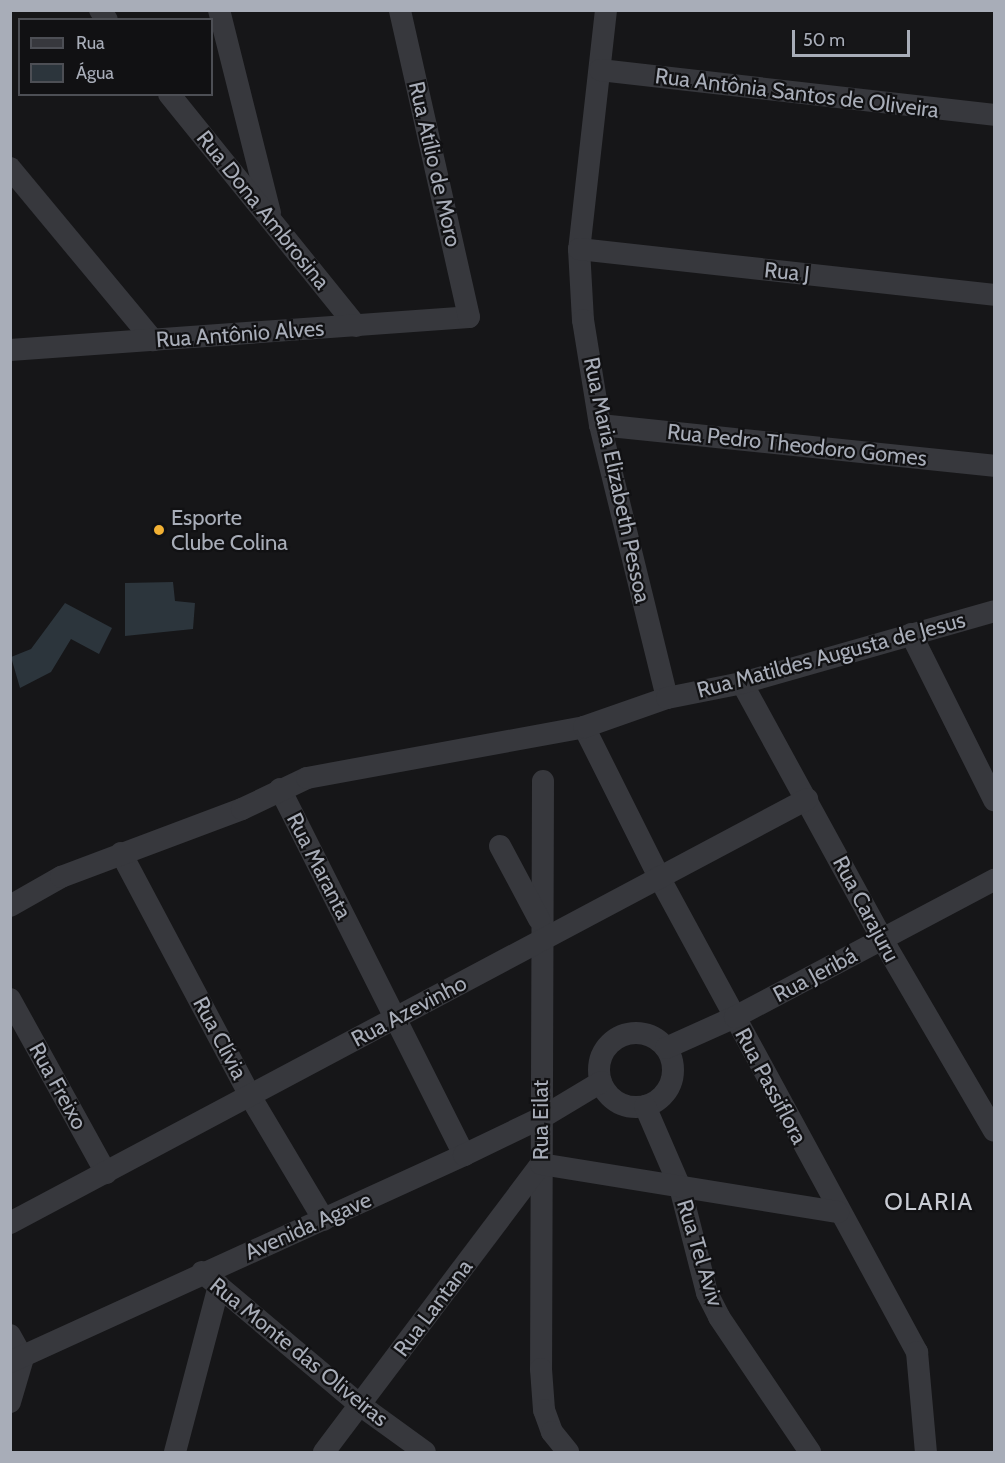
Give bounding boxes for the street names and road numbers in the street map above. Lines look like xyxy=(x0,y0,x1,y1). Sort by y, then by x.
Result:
street label: Rua Antônia Santos de Oliveira xyxy=(654,62,940,124)
street label: Rua Atílio de Moro xyxy=(403,79,467,249)
street label: Rua Dona Ambrosina xyxy=(191,125,335,295)
street label: Rua J xyxy=(763,256,811,288)
street label: Rua Antônio Alves xyxy=(155,315,325,353)
street label: Rua Maria Elizabeth Pessoa xyxy=(578,355,656,605)
street label: Rua Pedro Theodoro Gomes xyxy=(666,418,928,472)
street label: Rua Matildes Augusta de Jesus xyxy=(694,606,968,704)
street label: Rua Maranta xyxy=(281,808,357,924)
street label: Rua Carajuru xyxy=(827,852,905,966)
street label: Rua Jeribá xyxy=(769,942,861,1008)
street label: Rua Azevinho xyxy=(347,970,471,1052)
street label: Rua Clívia xyxy=(187,992,253,1084)
street label: Rua Passiflora xyxy=(729,1023,813,1149)
street label: Rua Freixo xyxy=(23,1038,93,1134)
street label: Rua Eilat xyxy=(528,1080,554,1160)
street label: Avenida Agave xyxy=(241,1186,375,1266)
street label: Rua Tel Aviv xyxy=(671,1196,729,1310)
street label: Rua Lantana xyxy=(388,1254,478,1362)
street label: Rua Monte das Oliveiras xyxy=(204,1272,394,1432)

